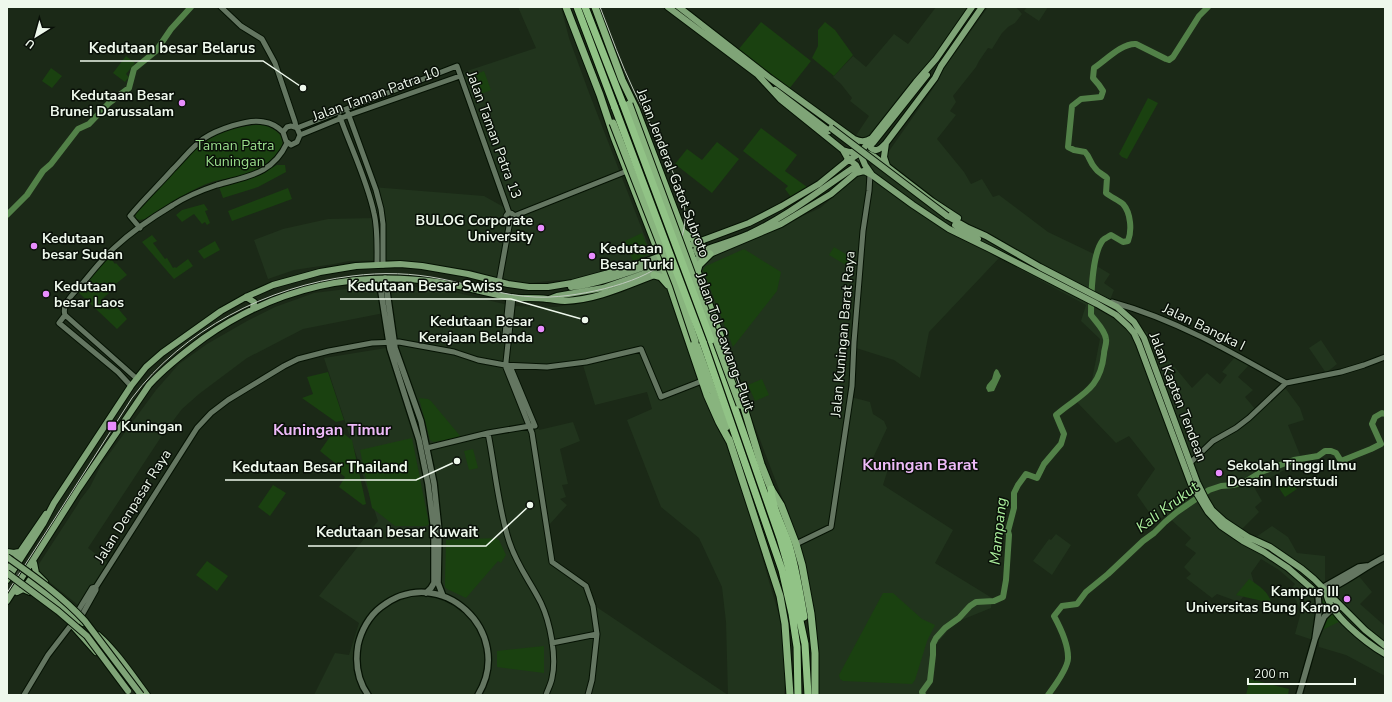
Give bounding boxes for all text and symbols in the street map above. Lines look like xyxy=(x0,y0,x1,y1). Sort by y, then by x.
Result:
north arrow xyxy=(16,16,56,56)
callout: Kedutaan besar Belarus xyxy=(80,34,263,61)
text: U xyxy=(23,35,38,52)
text: Kedutaan besar Belarus xyxy=(89,38,255,58)
street label: Jalan Taman Patra 10 xyxy=(309,62,442,126)
street label: Jalan Taman Patra 13 xyxy=(462,68,526,201)
street label: Jalan Jenderal Gatot Subroto xyxy=(632,85,714,260)
place label: Kedutaan Besar Brunei Darussalam xyxy=(50,86,175,121)
marker: Kedutaan Besar Brunei Darussalam xyxy=(177,98,187,108)
park label: Taman Patra Kuningan xyxy=(196,136,274,171)
place label: BULOG Corporate University xyxy=(416,211,534,246)
marker: BULOG Corporate University xyxy=(536,223,546,233)
place label: Kedutaan besar Sudan xyxy=(42,229,123,264)
place label: Kedutaan Besar Turki xyxy=(600,239,673,274)
marker: Kedutaan besar Sudan xyxy=(29,241,39,251)
street label: Jalan Kuningan Barat Raya xyxy=(826,250,860,419)
marker: Kedutaan Besar Turki xyxy=(587,251,597,261)
street label: Jalan Tol Cawang–Pluit xyxy=(691,269,759,414)
callout: Kedutaan Besar Swiss xyxy=(340,272,511,299)
text: Kedutaan Besar Swiss xyxy=(347,276,503,296)
place label: Kedutaan besar Laos xyxy=(54,277,124,312)
marker: Kedutaan besar Laos xyxy=(41,289,51,299)
street label: Jalan Bangka I xyxy=(1159,298,1248,355)
place label: Kedutaan Besar Kerajaan Belanda xyxy=(419,312,534,347)
marker: Kedutaan Besar Kerajaan Belanda xyxy=(536,324,546,334)
street label: Jalan Kapten Tendean xyxy=(1144,329,1211,464)
place label: Kuningan xyxy=(121,417,183,436)
district label: Kuningan Timur xyxy=(273,419,392,441)
marker: Kuningan xyxy=(106,420,118,432)
street label: Jalan Denpasar Raya xyxy=(90,446,176,567)
callout: Kedutaan Besar Thailand xyxy=(225,453,416,480)
district label: Kuningan Barat xyxy=(862,454,979,476)
place label: Sekolah Tinggi Ilmu Desain Interstudi xyxy=(1227,456,1356,491)
text: Kedutaan Besar Thailand xyxy=(232,457,408,477)
marker: Sekolah Tinggi Ilmu Desain Interstudi xyxy=(1214,468,1224,478)
water label: Kali Krukut xyxy=(1132,476,1203,537)
water label: Mampang xyxy=(985,496,1012,566)
callout: Kedutaan besar Kuwait xyxy=(308,519,486,546)
text: Kedutaan besar Kuwait xyxy=(316,522,478,542)
place label: Kampus III Universitas Bung Karno xyxy=(1186,582,1339,617)
marker: Kampus III Universitas Bung Karno xyxy=(1342,594,1352,604)
scale bar xyxy=(1248,660,1355,686)
text: 200 m xyxy=(1254,666,1289,682)

